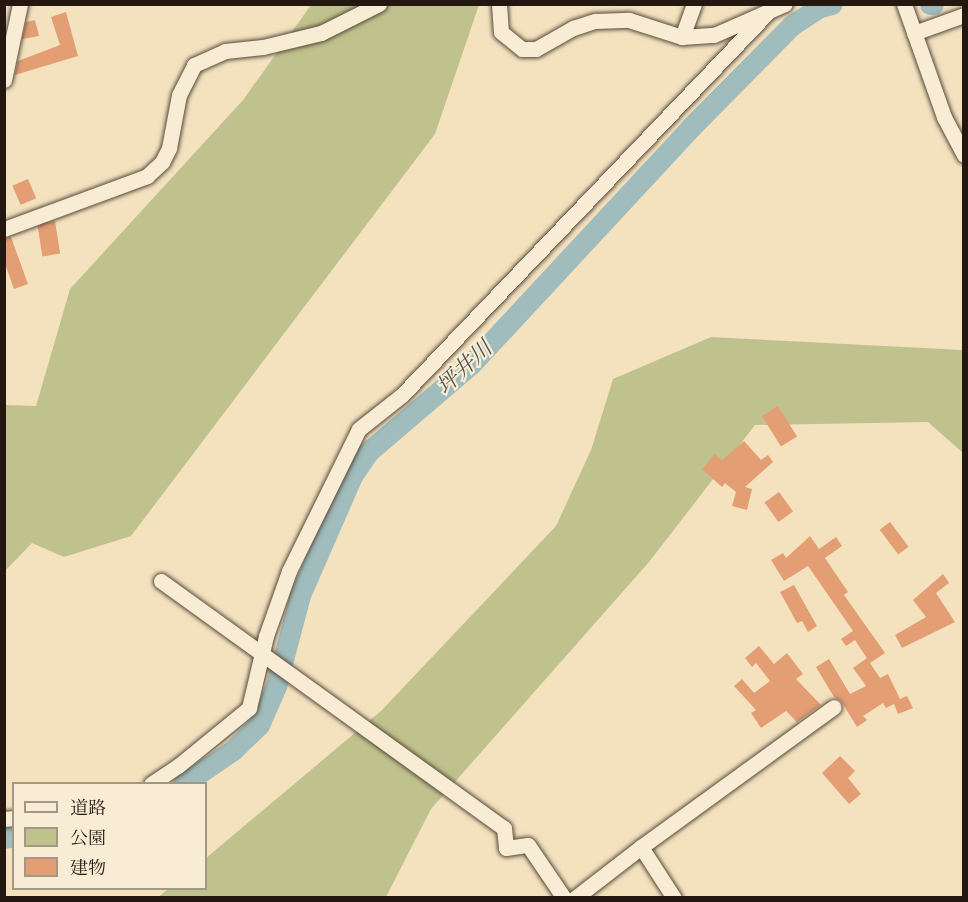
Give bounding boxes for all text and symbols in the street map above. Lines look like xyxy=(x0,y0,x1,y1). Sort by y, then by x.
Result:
water label: 坪井川 xyxy=(431,335,497,399)
legend xyxy=(12,782,207,890)
text: 道路 xyxy=(70,794,106,821)
text: 公園 xyxy=(70,824,106,851)
text: 建物 xyxy=(70,854,106,881)

